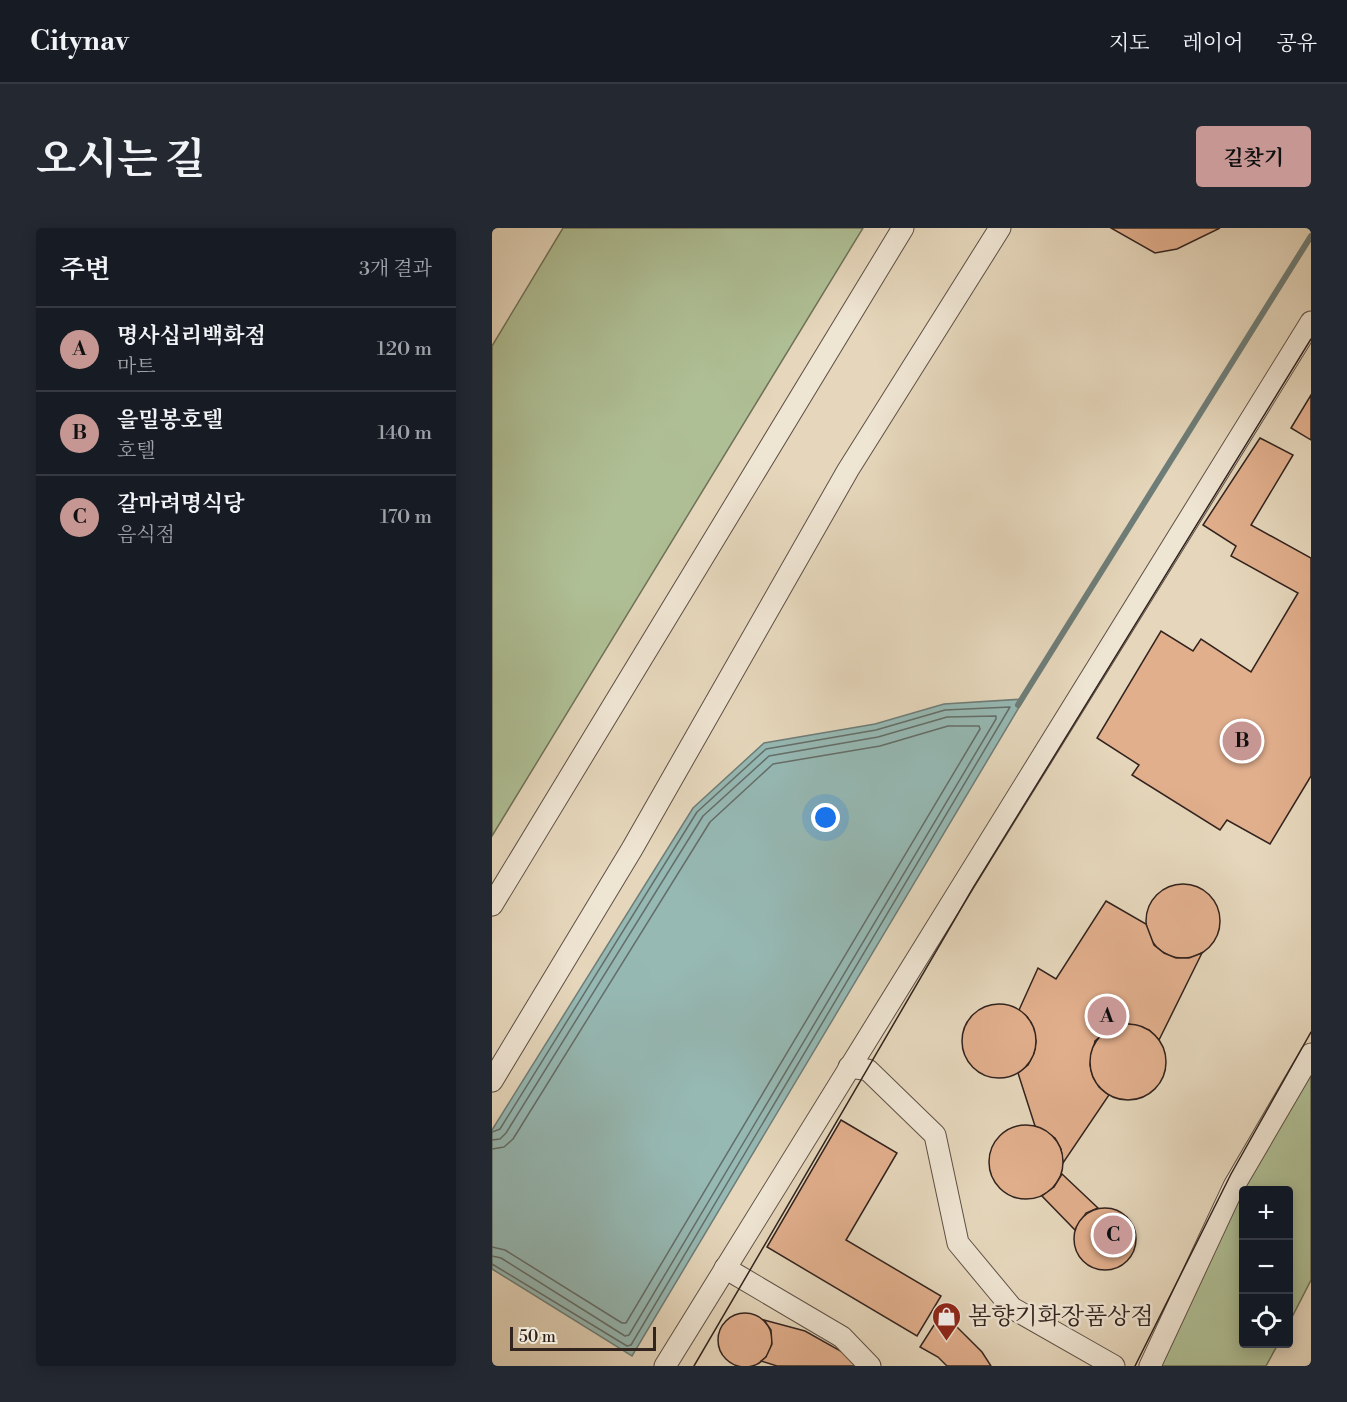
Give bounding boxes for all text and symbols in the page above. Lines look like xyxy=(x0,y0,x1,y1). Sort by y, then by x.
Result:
text: Citynav xyxy=(30,24,129,59)
text: 지도 xyxy=(1109,31,1150,57)
text: 레이어 xyxy=(1183,31,1243,57)
text: 공유 xyxy=(1276,31,1317,57)
button: 길찾기 xyxy=(1196,126,1311,187)
text: 오시는 길 xyxy=(36,134,205,187)
text: 주변 xyxy=(60,254,110,286)
text: 3개 결과 xyxy=(359,257,432,282)
text: 명사십리백화점 xyxy=(117,323,266,350)
text: A xyxy=(72,337,87,362)
text: 120 m xyxy=(377,337,432,362)
text: 마트 xyxy=(117,355,156,380)
text: 을밀봉호텔 xyxy=(117,407,223,434)
text: B xyxy=(72,421,87,446)
text: 140 m xyxy=(377,421,432,446)
text: 호텔 xyxy=(117,439,156,464)
text: 갈마려명식당 xyxy=(117,491,245,518)
text: C xyxy=(72,505,87,530)
text: 170 m xyxy=(380,505,432,530)
text: 음식점 xyxy=(117,523,175,548)
pin: B xyxy=(1222,718,1262,764)
your location xyxy=(811,803,840,832)
pin: A xyxy=(1088,994,1126,1038)
map controls xyxy=(1239,1186,1293,1348)
button: + xyxy=(1239,1186,1293,1240)
pin: C xyxy=(1094,1212,1132,1258)
button: − xyxy=(1239,1240,1293,1294)
button: locate xyxy=(1239,1294,1293,1348)
shop icon: 봄향기화장품상점 xyxy=(931,1300,963,1342)
place label: 봄향기화장품상점 xyxy=(968,1302,1153,1332)
scale bar xyxy=(510,1324,656,1352)
text: 50 m xyxy=(519,1327,556,1347)

